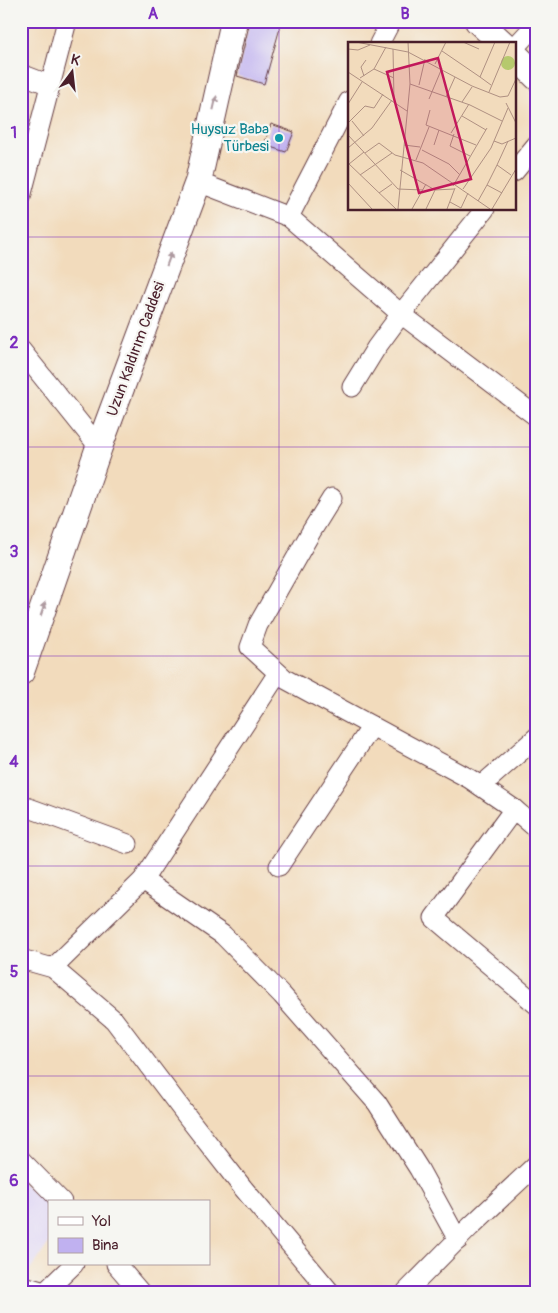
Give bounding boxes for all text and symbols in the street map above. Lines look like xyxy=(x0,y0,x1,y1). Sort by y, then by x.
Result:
text: A xyxy=(148,4,159,24)
text: B xyxy=(400,4,410,24)
inset map xyxy=(348,42,516,210)
north arrow xyxy=(48,48,98,98)
text: K xyxy=(69,51,82,69)
one-way arrow xyxy=(212,95,220,111)
place label: Huysuz Baba Türbesi xyxy=(191,120,269,156)
text: 1 xyxy=(11,123,17,143)
marker: Huysuz Baba Türbesi xyxy=(273,132,285,144)
one-way arrow xyxy=(166,251,173,266)
street label: Uzun Kaldırım Caddesi xyxy=(103,279,169,419)
text: 2 xyxy=(10,333,19,353)
text: 3 xyxy=(10,542,19,562)
one-way arrow xyxy=(39,601,47,616)
text: 4 xyxy=(9,752,19,772)
text: 5 xyxy=(10,962,19,982)
text: 6 xyxy=(9,1171,19,1191)
legend xyxy=(48,1200,210,1266)
text: Yol xyxy=(91,1212,111,1231)
text: Bina xyxy=(92,1236,119,1255)

